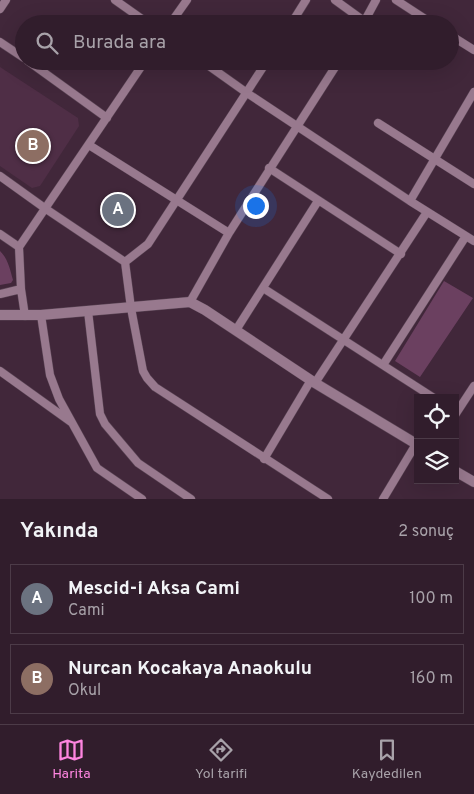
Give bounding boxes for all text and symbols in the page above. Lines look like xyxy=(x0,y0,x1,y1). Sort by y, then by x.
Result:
search box xyxy=(15,15,459,70)
icon: search xyxy=(33,29,61,57)
text: Burada ara xyxy=(73,31,166,55)
pin: B xyxy=(17,127,49,165)
pin: A xyxy=(102,191,134,229)
your location xyxy=(243,193,269,219)
map controls xyxy=(414,394,459,484)
button: locate xyxy=(414,394,459,439)
button: layers xyxy=(414,439,459,484)
text: Yakında xyxy=(20,518,99,545)
text: 2 sonuç xyxy=(398,522,454,542)
text: Mescid-i Aksa Cami xyxy=(68,577,240,601)
text: A xyxy=(31,589,43,609)
text: 100 m xyxy=(409,589,453,609)
text: Cami xyxy=(68,601,105,621)
text: Nurcan Kocakaya Anaokulu xyxy=(68,657,312,681)
text: B xyxy=(31,669,43,689)
text: 160 m xyxy=(410,669,453,689)
text: Okul xyxy=(68,681,101,701)
tab: Harita xyxy=(52,736,91,783)
tab: Yol tarifi xyxy=(195,736,247,783)
tab: Kaydedilen xyxy=(352,736,422,783)

